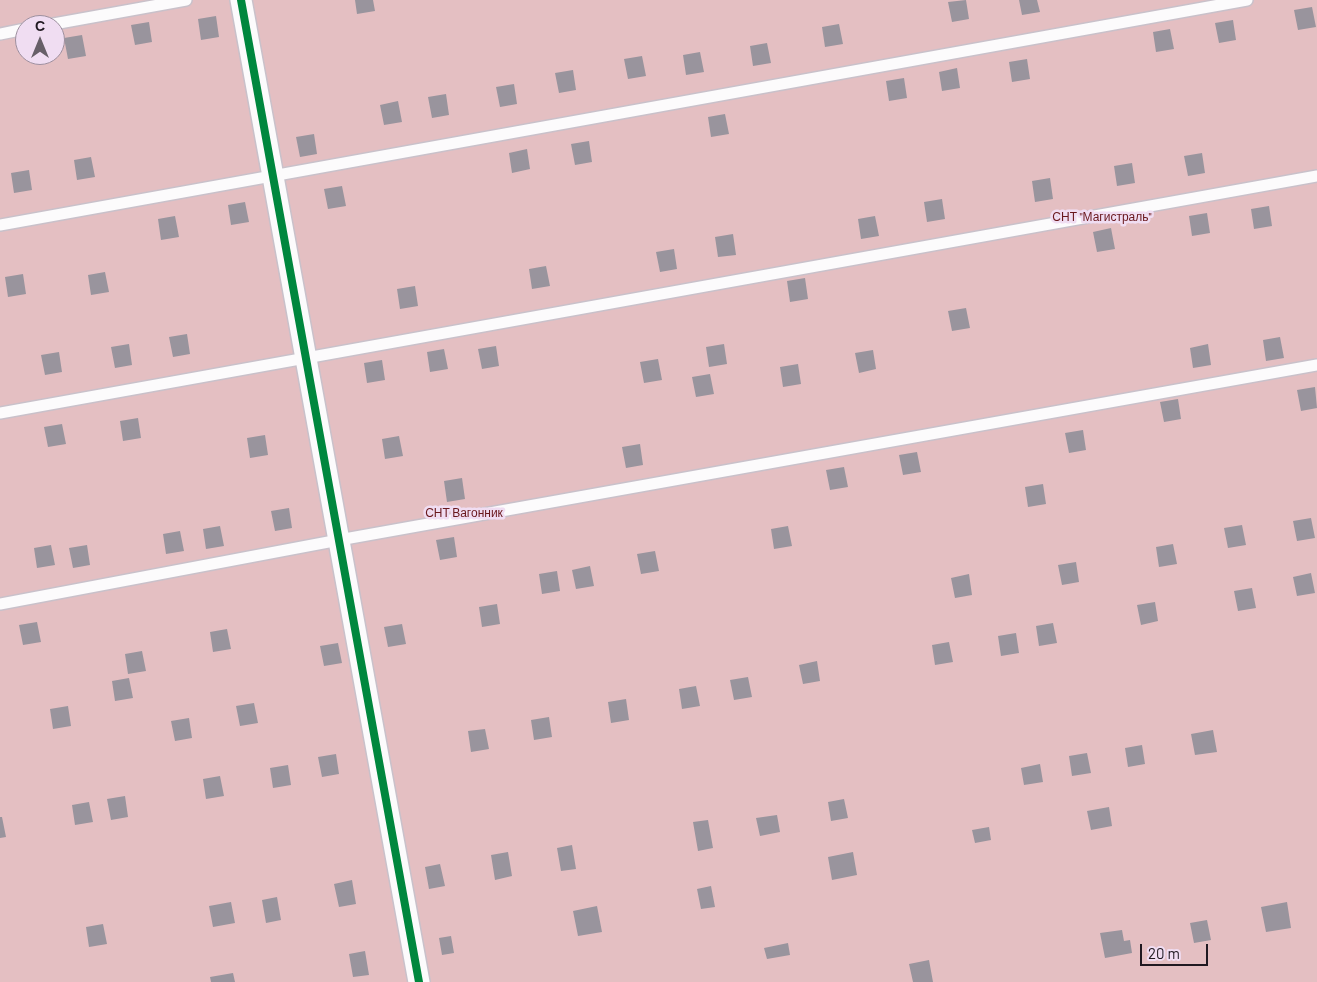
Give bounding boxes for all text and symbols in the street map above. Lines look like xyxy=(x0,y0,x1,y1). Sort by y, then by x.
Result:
north arrow xyxy=(15,15,65,65)
text: С xyxy=(35,17,45,34)
park label: СНТ "Магистраль" xyxy=(1052,210,1152,224)
park label: СНТ Вагонник xyxy=(425,506,503,520)
scale bar xyxy=(1142,934,1210,966)
text: 20 m xyxy=(1148,944,1180,962)

